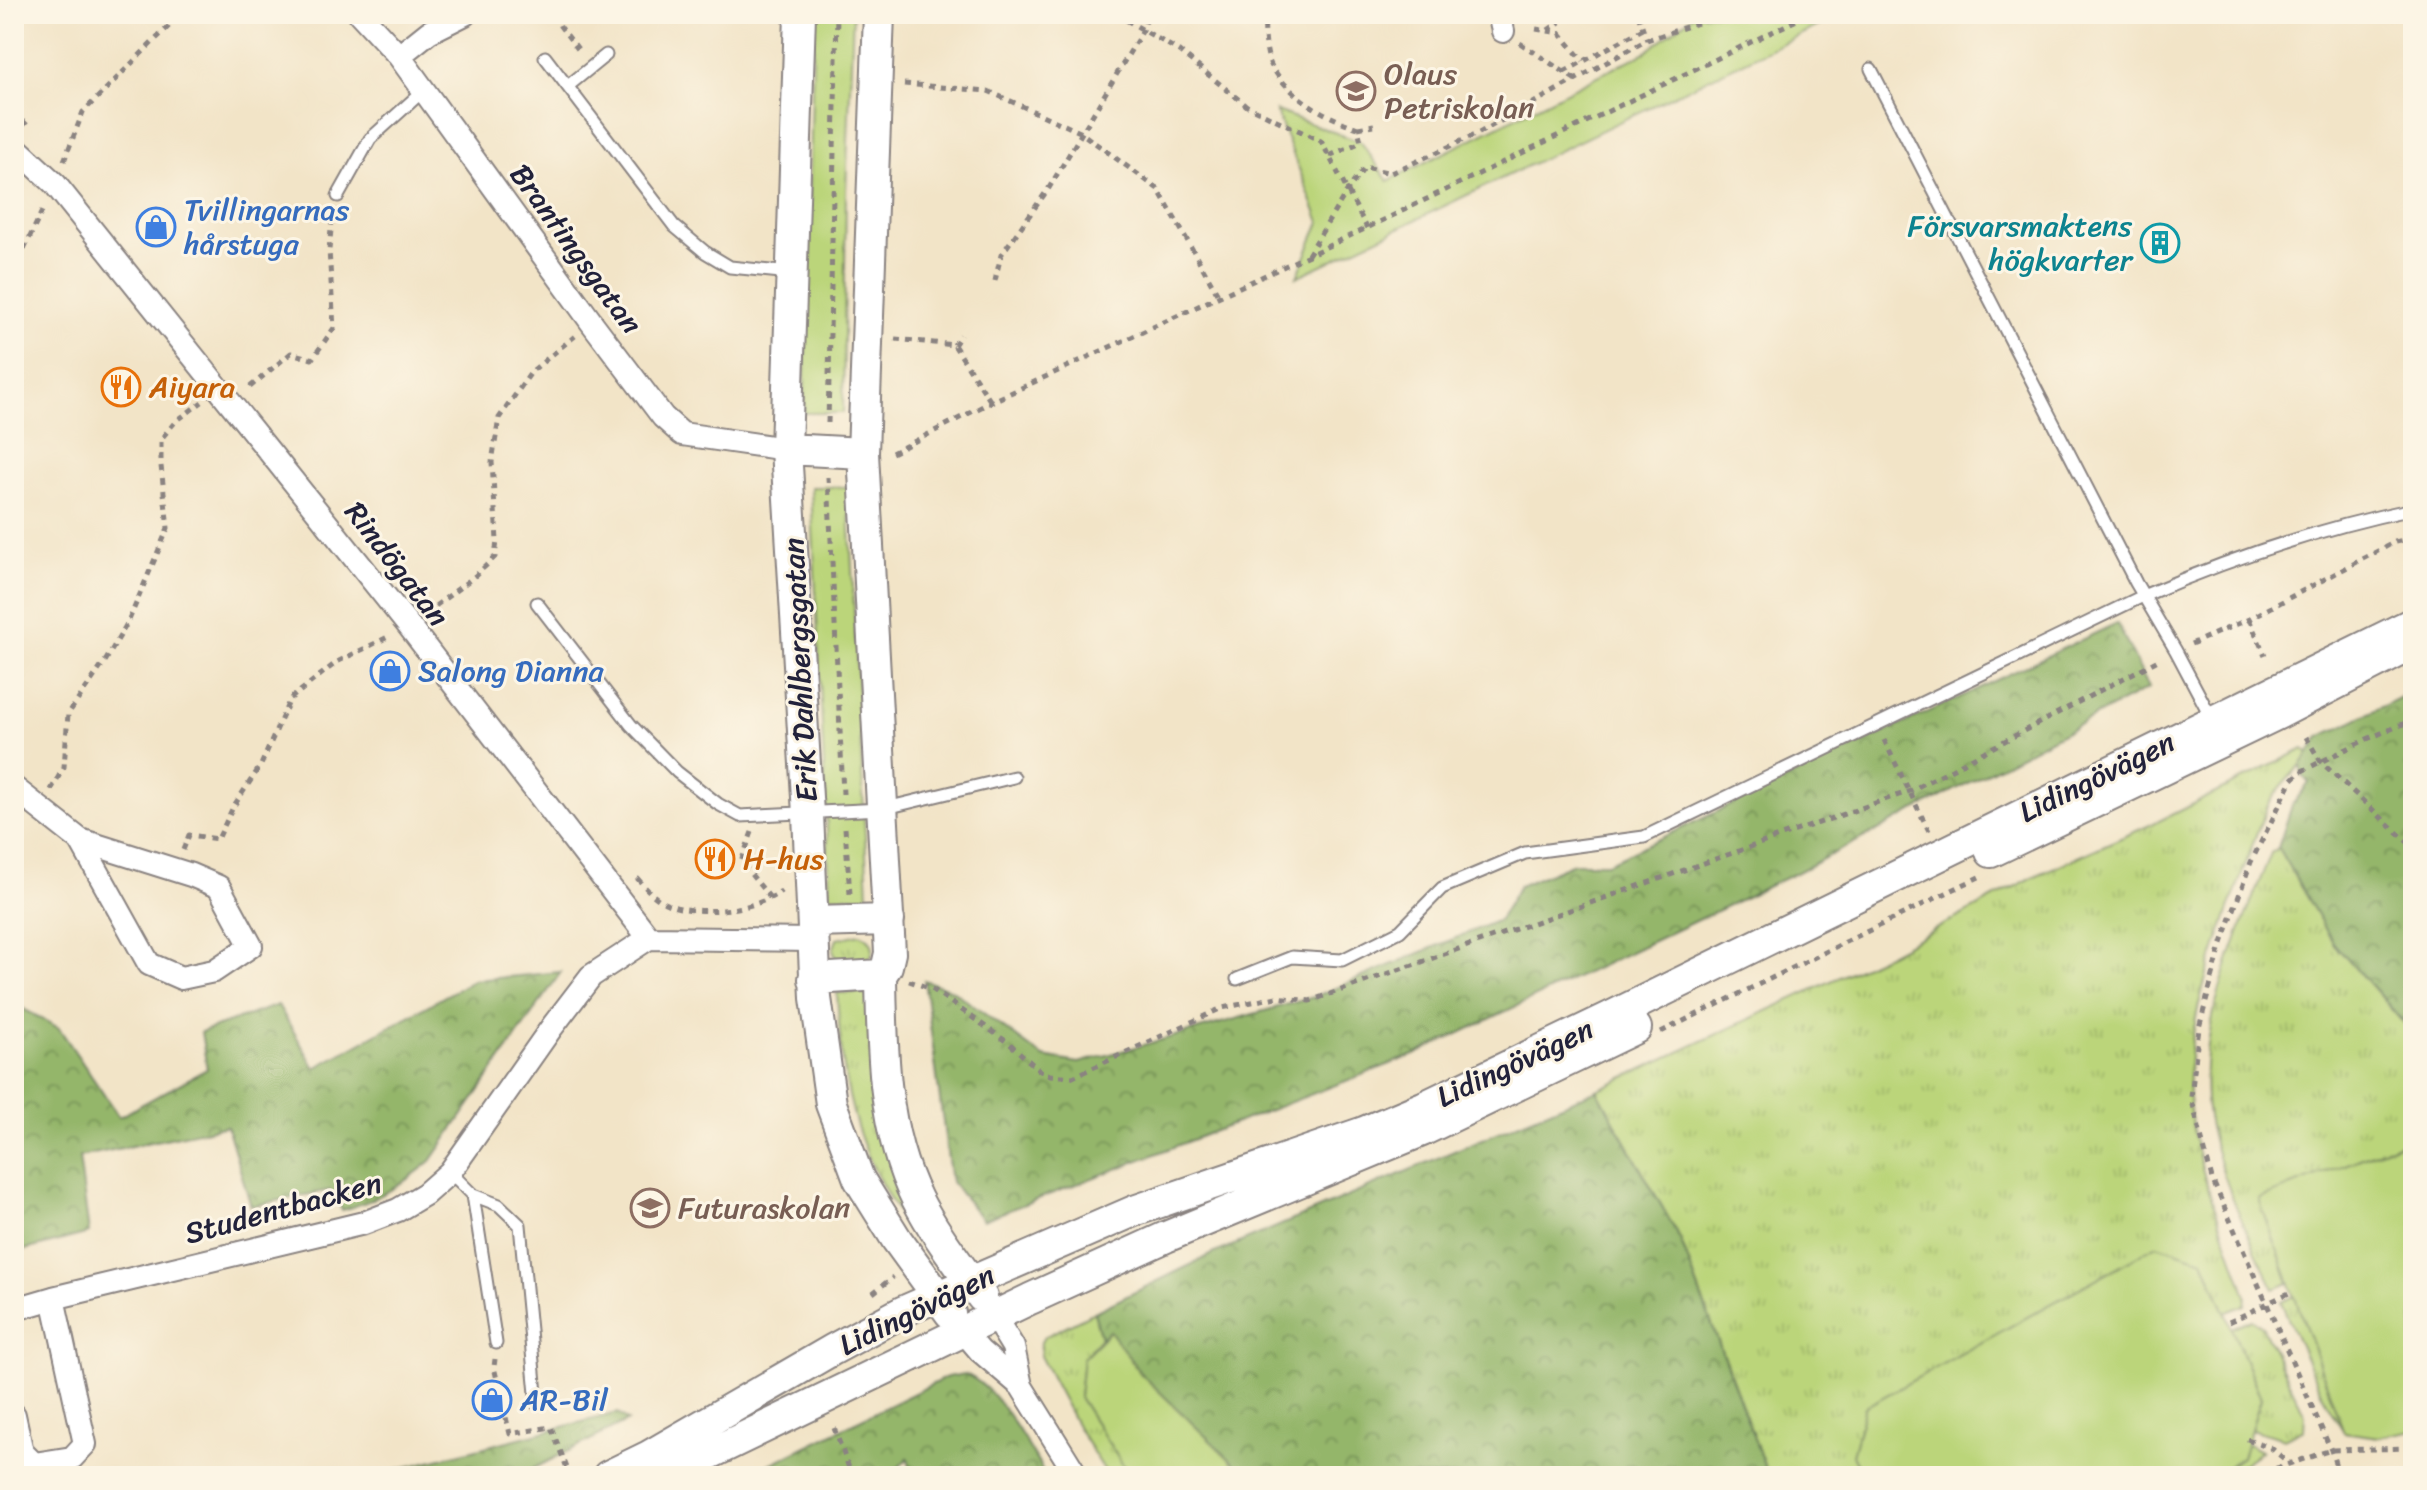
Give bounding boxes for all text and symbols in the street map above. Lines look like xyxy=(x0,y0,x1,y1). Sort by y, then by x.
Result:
place label: Olaus Petriskolan xyxy=(1384,47,1534,135)
school or university icon: Olaus Petriskolan xyxy=(1335,70,1377,112)
street label: Brantingsgatan xyxy=(495,152,657,346)
place label: Tvillingarnas hårstuga xyxy=(183,183,349,271)
place label: Försvarsmaktens högkvarter xyxy=(1908,199,2134,287)
shop icon: Tvillingarnas hårstuga xyxy=(135,206,177,248)
building icon: Försvarsmaktens högkvarter xyxy=(2139,222,2181,264)
place label: Aiyara xyxy=(148,360,235,414)
restaurant icon: Aiyara xyxy=(100,366,142,408)
street label: Rindögatan xyxy=(330,489,464,639)
street label: Erik Dahlbergsgatan xyxy=(766,537,834,803)
place label: Salong Dianna xyxy=(418,644,604,698)
shop icon: Salong Dianna xyxy=(369,650,411,692)
street label: Lidingövägen xyxy=(2009,716,2185,838)
place label: H-hus xyxy=(743,832,824,886)
restaurant icon: H-hus xyxy=(694,838,736,880)
street label: Lidingövägen xyxy=(1427,1003,1603,1123)
street label: Studentbacken xyxy=(178,1156,388,1260)
place label: Futuraskolan xyxy=(678,1181,850,1235)
school or university icon: Futuraskolan xyxy=(629,1187,671,1229)
street label: Lidingövägen xyxy=(829,1249,1005,1371)
place label: AR-Bil xyxy=(519,1373,609,1427)
shop icon: AR-Bil xyxy=(471,1379,513,1421)

